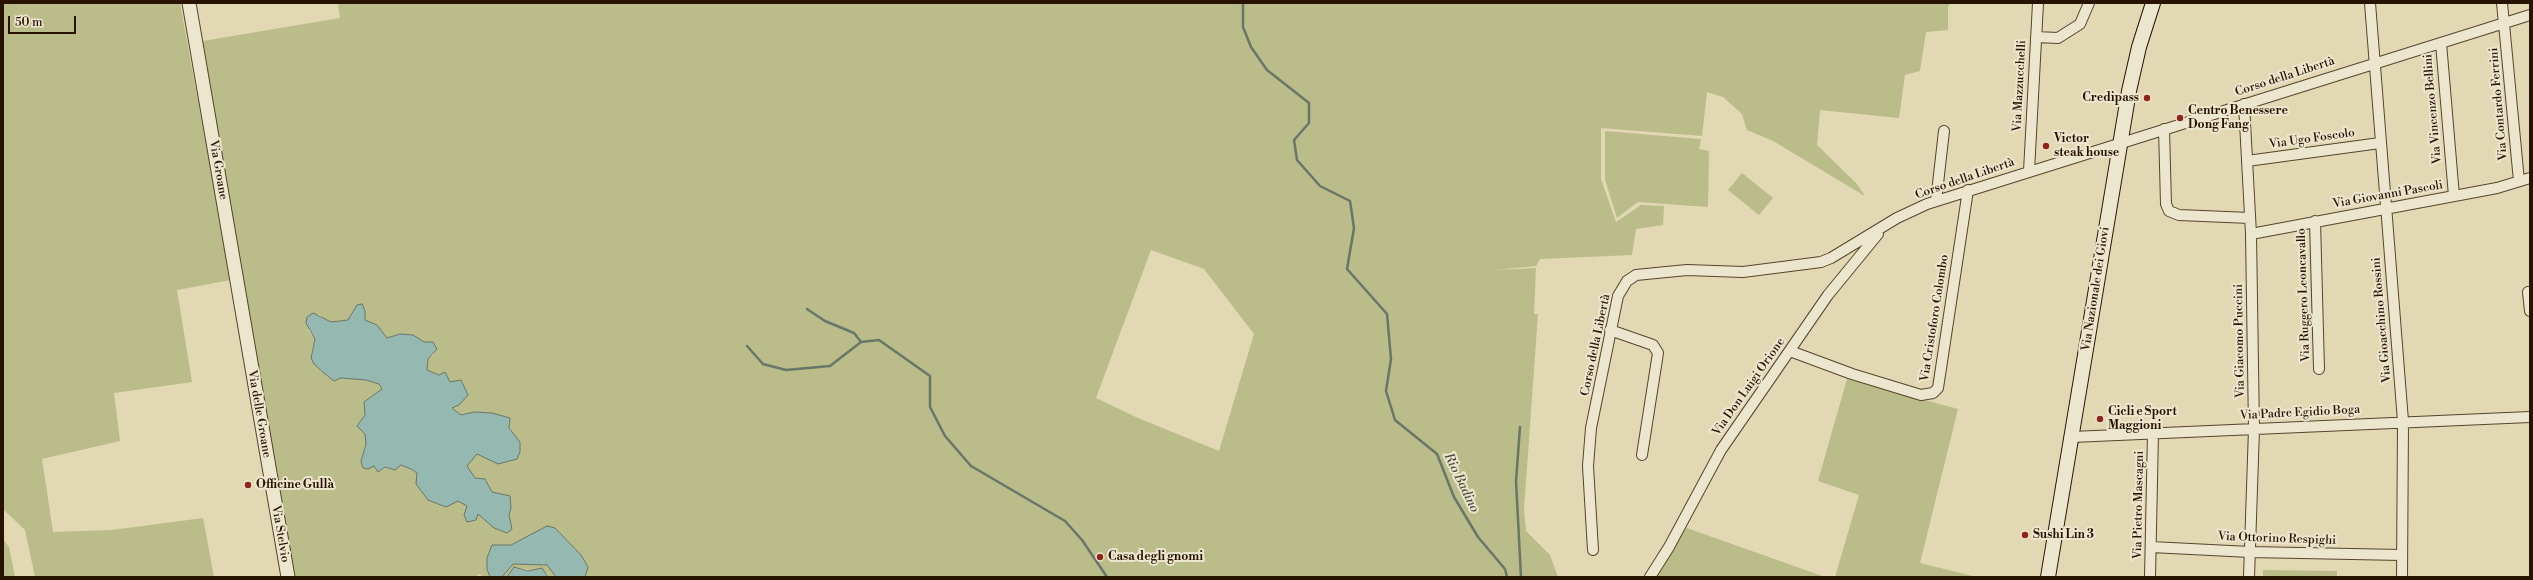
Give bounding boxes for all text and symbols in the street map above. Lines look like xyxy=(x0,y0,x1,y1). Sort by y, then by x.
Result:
scale bar xyxy=(10,8,78,34)
text: 50 m xyxy=(15,15,43,30)
street label: Via Mazzucchelli xyxy=(2010,40,2030,132)
street label: Via Contardo Ferrini xyxy=(2487,47,2511,161)
street label: Via Vincenzo Bellini xyxy=(2421,53,2445,165)
street label: Corso della Libertà xyxy=(2233,54,2337,100)
place label: Credipass xyxy=(2082,91,2139,105)
marker: Credipass xyxy=(2142,93,2152,103)
place label: Centro Benessere Dong Fang xyxy=(2188,104,2288,132)
marker: Centro Benessere Dong Fang xyxy=(2175,113,2185,123)
street label: Via Ugo Foscolo xyxy=(2268,126,2356,152)
place label: Victor steak house xyxy=(2054,132,2119,160)
street label: Via Groane xyxy=(206,139,230,201)
marker: Victor steak house xyxy=(2041,141,2051,151)
street label: Corso della Libertà xyxy=(1913,155,2017,203)
street label: Via Giovanni Pascoli xyxy=(2332,178,2444,212)
street label: Via Nazionale dei Giovi xyxy=(2079,226,2113,352)
street label: Via Ruggero Leoncavallo xyxy=(2294,228,2314,362)
street label: Via Cristoforo Colombo xyxy=(1918,253,1952,383)
street label: Via Gioacchino Rossini xyxy=(2369,257,2395,383)
street label: Via Giacomo Puccini xyxy=(2232,284,2248,398)
street label: Corso della Libertà xyxy=(1578,293,1614,397)
street label: Via Don Luigi Orione xyxy=(1710,335,1788,439)
street label: Via delle Groane xyxy=(244,369,274,459)
street label: Via Padre Egidio Boga xyxy=(2239,403,2361,423)
place label: Cicli e Sport Maggioni xyxy=(2108,405,2177,433)
marker: Cicli e Sport Maggioni xyxy=(2095,414,2105,424)
water label: Rio Badino xyxy=(1440,451,1482,515)
street label: Via Pietro Mascagni xyxy=(2131,451,2147,559)
place label: Officine Gullà xyxy=(256,478,334,492)
marker: Officine Gullà xyxy=(243,480,253,490)
street label: Via Stelvio xyxy=(268,504,292,564)
place label: Sushi Lin 3 xyxy=(2033,528,2094,542)
marker: Sushi Lin 3 xyxy=(2020,530,2030,540)
street label: Via Ottorino Respighi xyxy=(2218,530,2336,548)
place label: Casa degli gnomi xyxy=(1108,550,1203,564)
marker: Casa degli gnomi xyxy=(1095,552,1105,562)

